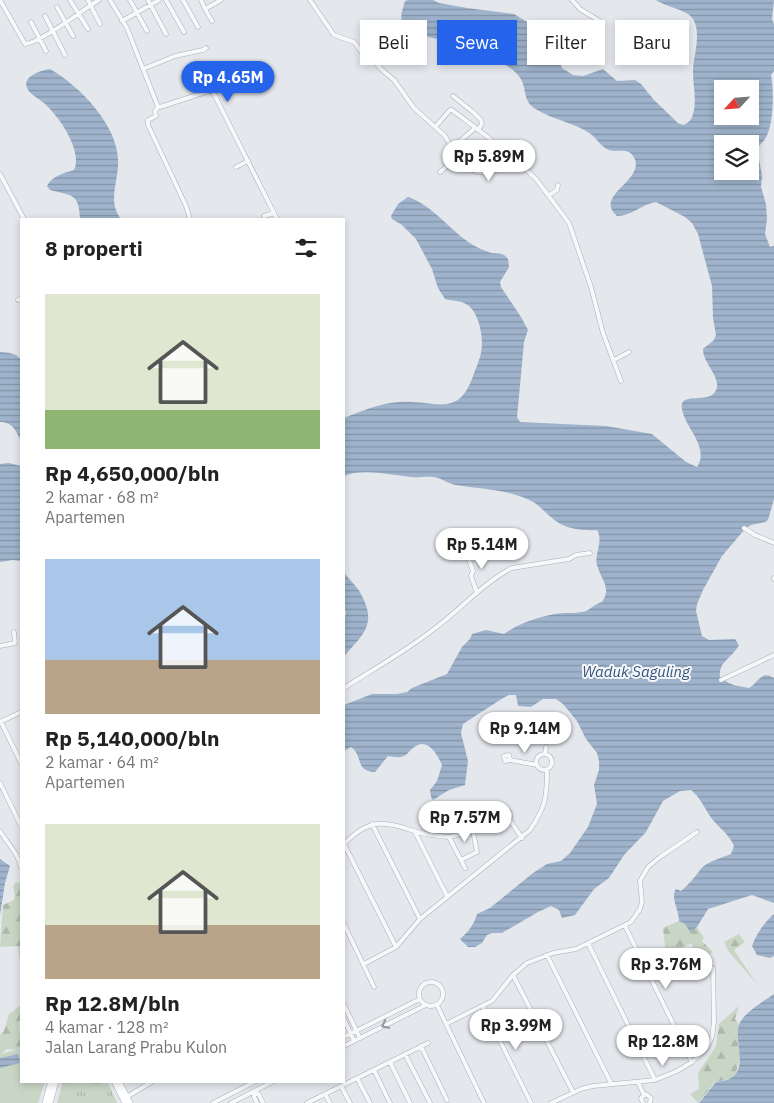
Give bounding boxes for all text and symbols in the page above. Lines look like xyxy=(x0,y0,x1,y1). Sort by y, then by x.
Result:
chip: Beli xyxy=(360,20,427,65)
chip: Sewa xyxy=(437,20,517,65)
chip: Filter xyxy=(527,20,605,65)
chip: Baru xyxy=(615,20,689,65)
pin: Rp 4.65M xyxy=(176,61,280,103)
text: Rp 4.65M xyxy=(192,67,264,87)
north arrow xyxy=(714,80,759,125)
map controls xyxy=(714,80,759,180)
button: layers xyxy=(714,135,759,180)
pin: Rp 5.89M xyxy=(437,140,541,182)
text: Rp 5.89M xyxy=(453,146,525,166)
text: 8 properti xyxy=(45,234,143,262)
icon: filters xyxy=(292,234,320,262)
icon: home xyxy=(138,327,228,417)
text: Rp 4,650,000/bln xyxy=(45,459,219,487)
text: 2 kamar · 68 m² xyxy=(45,487,159,507)
text: Apartemen xyxy=(45,507,125,527)
pin: Rp 5.14M xyxy=(430,528,534,570)
text: Rp 5.14M xyxy=(446,534,518,554)
icon: home xyxy=(138,592,228,682)
water label: Waduk Saguling xyxy=(582,662,691,681)
pin: Rp 9.14M xyxy=(473,712,577,754)
text: Rp 9.14M xyxy=(489,718,561,738)
text: Rp 5,140,000/bln xyxy=(45,724,219,752)
text: 2 kamar · 64 m² xyxy=(45,752,159,772)
text: Apartemen xyxy=(45,772,125,792)
pin: Rp 7.57M xyxy=(413,800,517,843)
text: Rp 7.57M xyxy=(429,807,501,827)
icon: home xyxy=(138,857,228,947)
pin: Rp 3.76M xyxy=(614,948,718,990)
text: Rp 3.76M xyxy=(630,954,702,974)
text: Rp 12.8M/bln xyxy=(45,989,180,1017)
pin: Rp 3.99M xyxy=(464,1008,568,1051)
text: Rp 3.99M xyxy=(480,1015,552,1035)
text: 4 kamar · 128 m² xyxy=(45,1017,169,1037)
one-way arrow xyxy=(381,1019,390,1029)
pin: Rp 12.8M xyxy=(611,1024,715,1067)
text: Rp 12.8M xyxy=(627,1031,699,1051)
text: Jalan Larang Prabu Kulon xyxy=(45,1037,227,1057)

